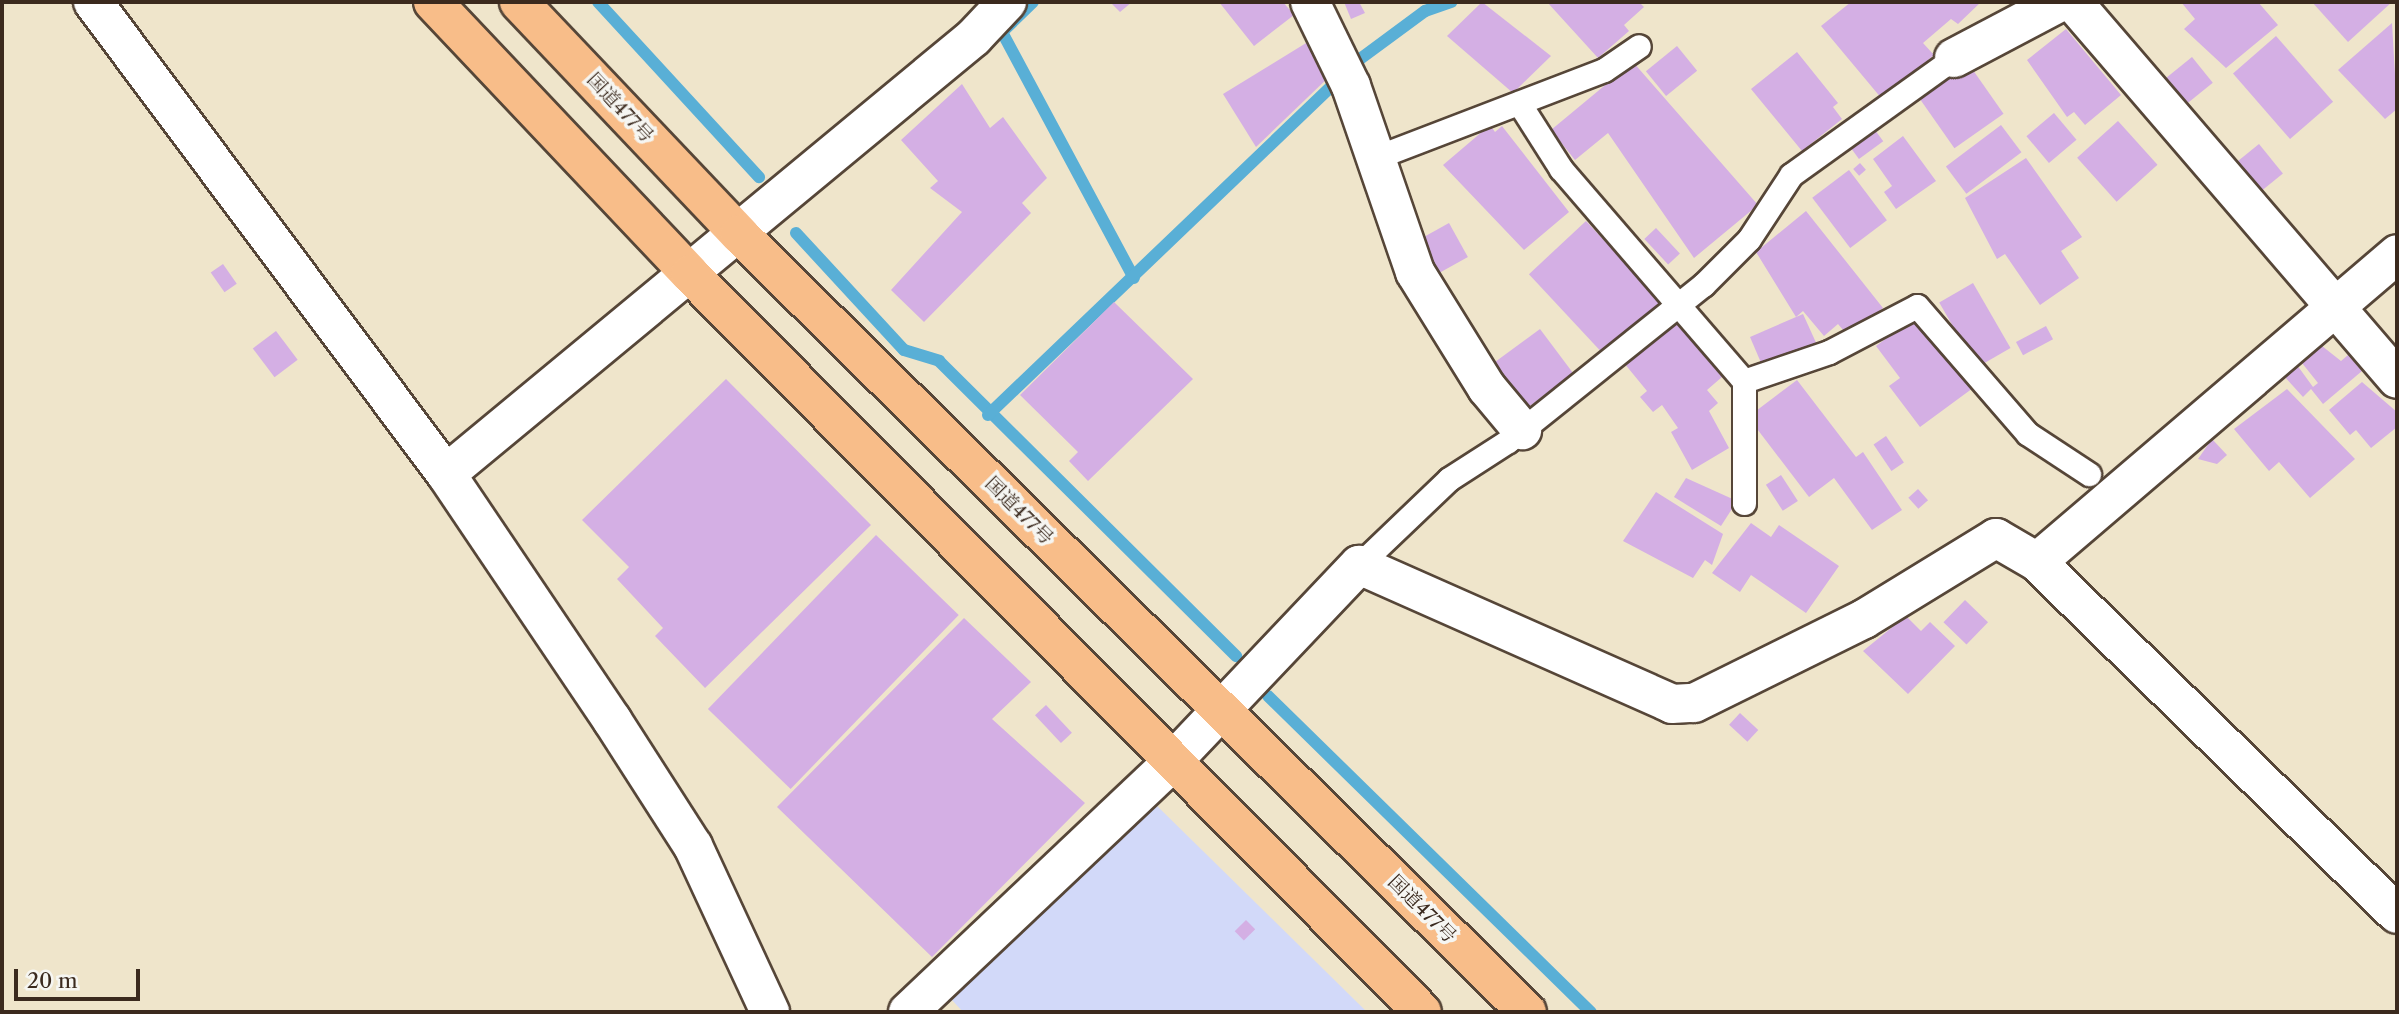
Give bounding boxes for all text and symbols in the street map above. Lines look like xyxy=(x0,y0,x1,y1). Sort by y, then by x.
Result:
street label: 国道477号 xyxy=(582,69,658,147)
street label: 国道477号 xyxy=(980,472,1058,550)
street label: 国道477号 xyxy=(1383,870,1461,948)
scale bar xyxy=(18,954,144,998)
text: 20 m xyxy=(27,968,78,993)

